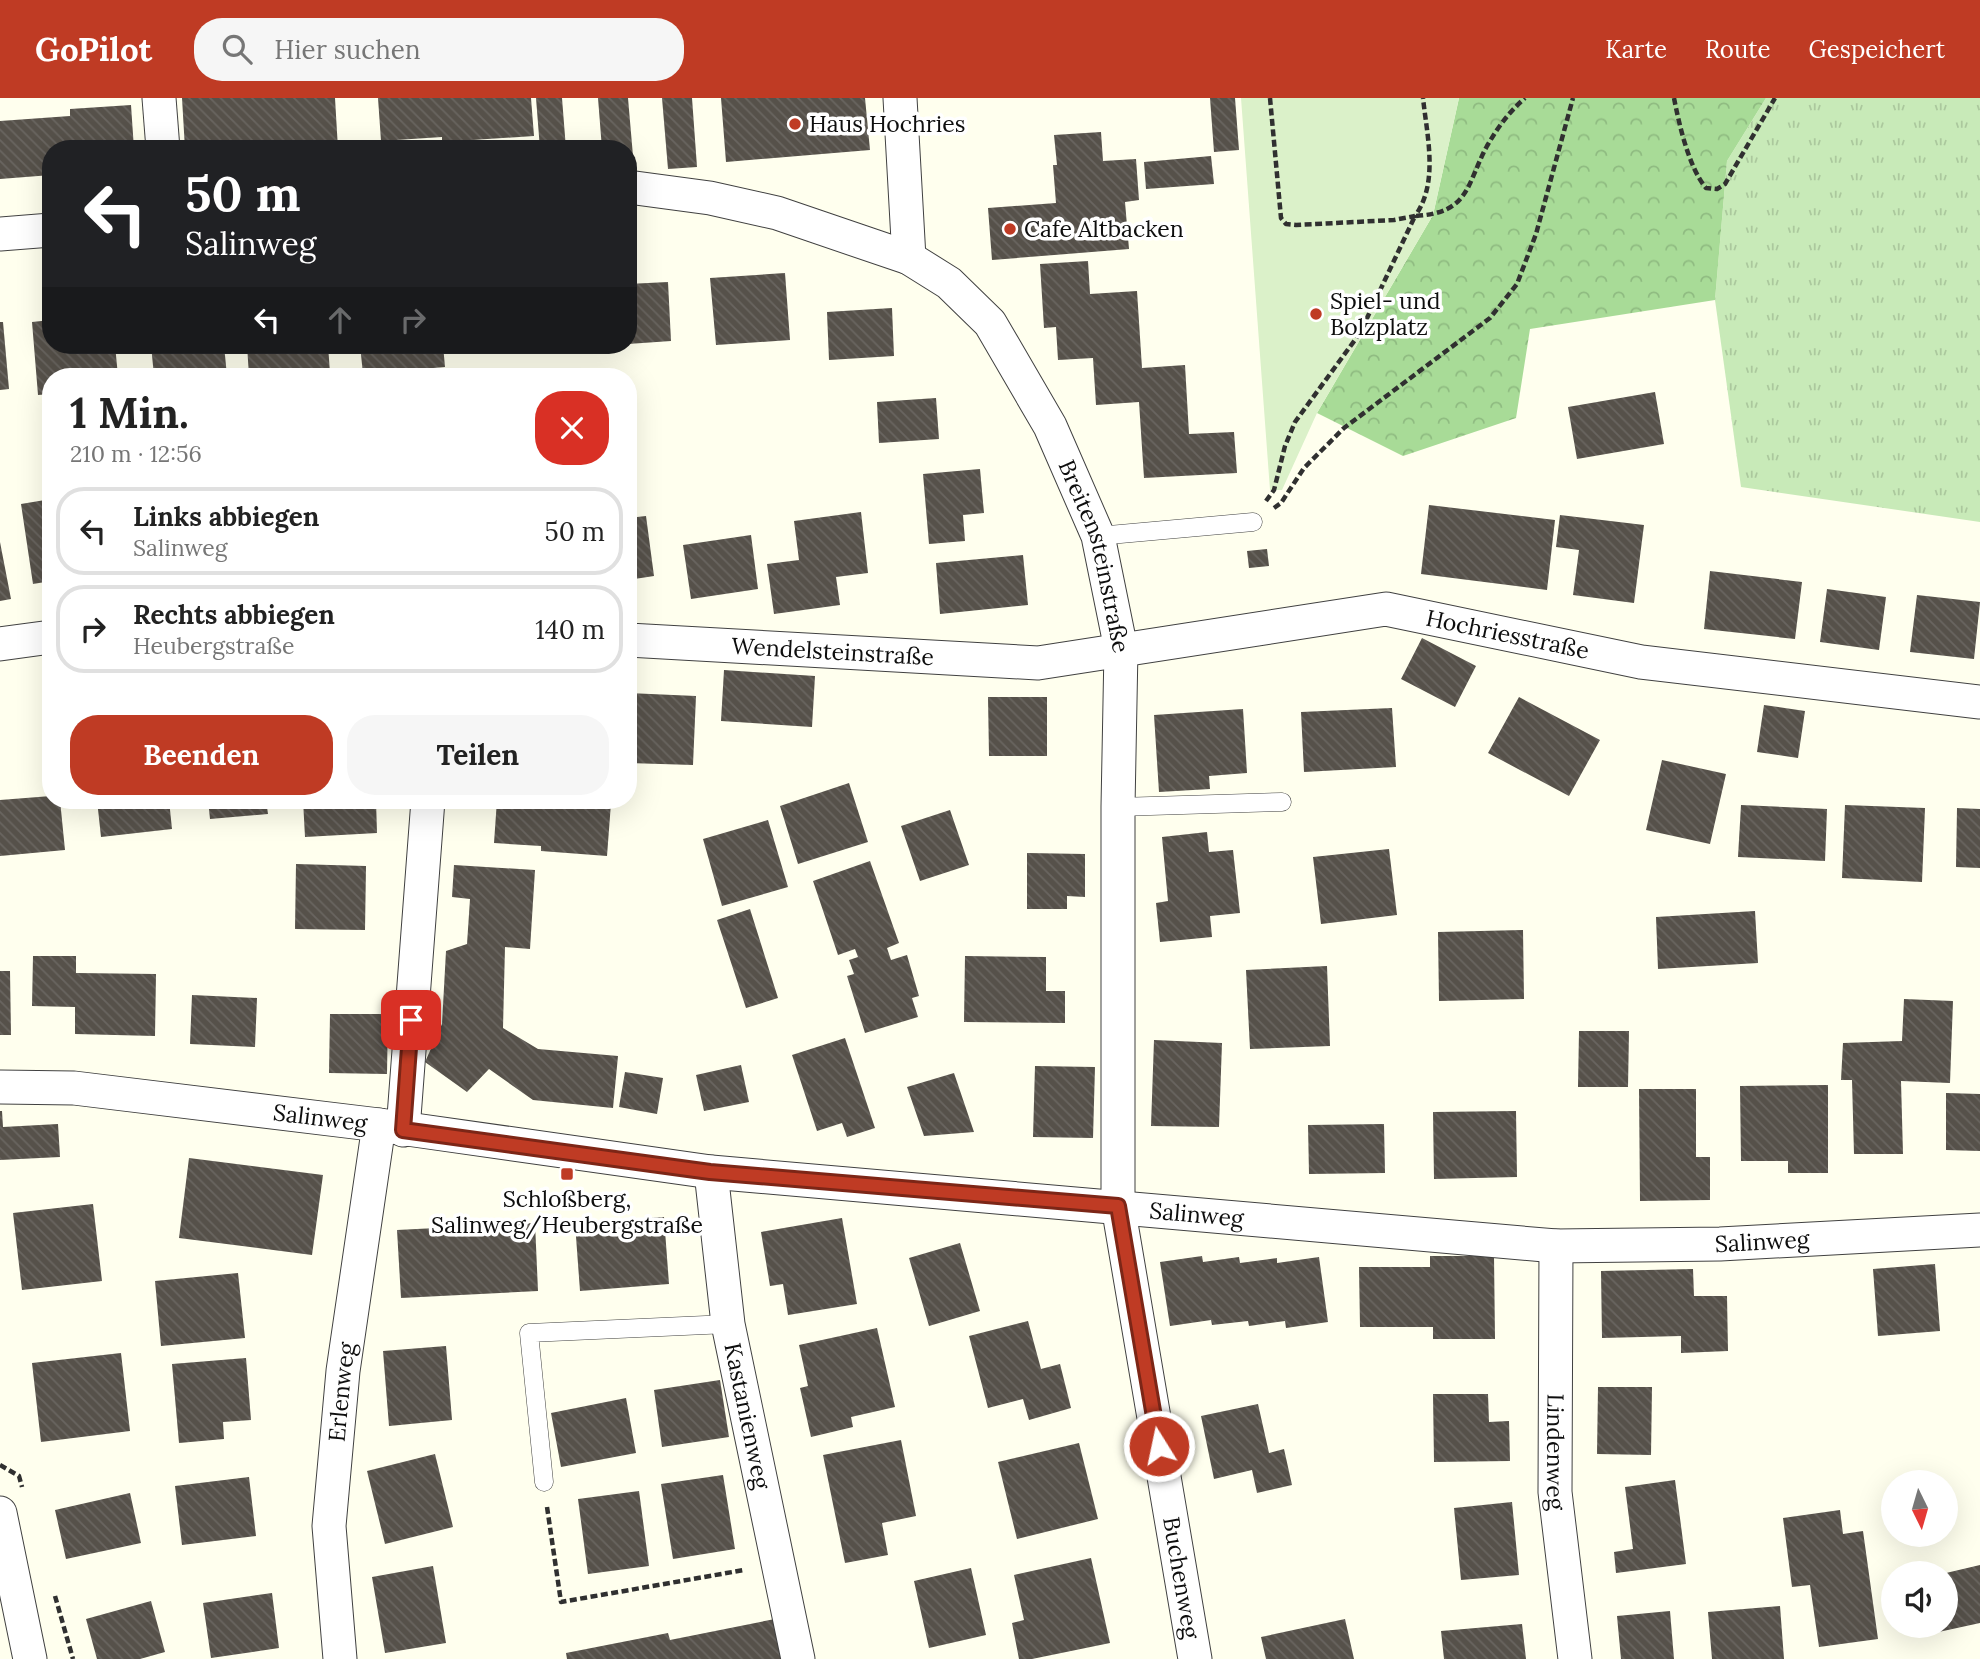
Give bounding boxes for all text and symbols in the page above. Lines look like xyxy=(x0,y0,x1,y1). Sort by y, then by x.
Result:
search box xyxy=(194,18,684,81)
text: GoPilot xyxy=(35,28,152,70)
icon: search xyxy=(218,30,256,68)
text: Hier suchen xyxy=(274,33,421,66)
text: Karte xyxy=(1605,34,1667,65)
text: Route xyxy=(1705,34,1771,65)
text: Gespeichert xyxy=(1809,34,1945,65)
place label: Haus Hochries xyxy=(809,109,965,138)
marker: Haus Hochries xyxy=(787,116,803,132)
text: 50 m xyxy=(185,162,301,224)
icon: left xyxy=(70,168,161,259)
place label: Cafe Altbacken xyxy=(1024,214,1184,243)
marker: Cafe Altbacken xyxy=(1002,221,1018,237)
text: Salinweg xyxy=(185,223,317,264)
place label: Spiel- und Bolzplatz xyxy=(1330,286,1441,341)
icon: left xyxy=(248,301,286,339)
icon: ahead xyxy=(321,301,359,339)
icon: right xyxy=(394,301,432,339)
marker: Spiel- und Bolzplatz xyxy=(1308,306,1324,322)
text: 1 Min. xyxy=(70,386,189,440)
button: close xyxy=(535,391,609,465)
text: 210 m · 12:56 xyxy=(70,439,202,468)
street label: Breitensteinstraße xyxy=(1052,455,1136,655)
text: Links abbiegen xyxy=(133,500,319,533)
icon: left xyxy=(74,512,112,550)
text: 50 m xyxy=(545,515,605,548)
text: Salinweg xyxy=(133,533,228,562)
text: Rechts abbiegen xyxy=(133,598,335,631)
street label: Hochriesstraße xyxy=(1424,603,1592,665)
icon: right xyxy=(74,610,112,648)
text: 140 m xyxy=(535,613,605,646)
text: Heubergstraße xyxy=(133,631,294,660)
street label: Wendelsteinstraße xyxy=(731,631,935,671)
button: Beenden xyxy=(70,715,333,795)
button: Teilen xyxy=(347,715,609,795)
pin xyxy=(381,990,441,1050)
icon: arrive xyxy=(392,1001,430,1039)
street label: Salinweg xyxy=(272,1097,370,1138)
marker: Schloßberg, Salinweg/Heubergstraße xyxy=(559,1166,575,1182)
place label: Schloßberg, Salinweg/Heubergstraße xyxy=(431,1184,703,1240)
street label: Salinweg xyxy=(1148,1195,1246,1233)
street label: Salinweg xyxy=(1714,1224,1811,1258)
street label: Erlenweg xyxy=(322,1339,361,1443)
street label: Kastanienweg xyxy=(718,1340,777,1493)
street label: Lindenweg xyxy=(1541,1393,1572,1513)
position arrow xyxy=(1122,1409,1196,1483)
north arrow xyxy=(1881,1470,1958,1547)
map controls xyxy=(1881,1470,1958,1638)
street label: Buchenweg xyxy=(1157,1514,1207,1642)
button: sound xyxy=(1881,1561,1958,1638)

